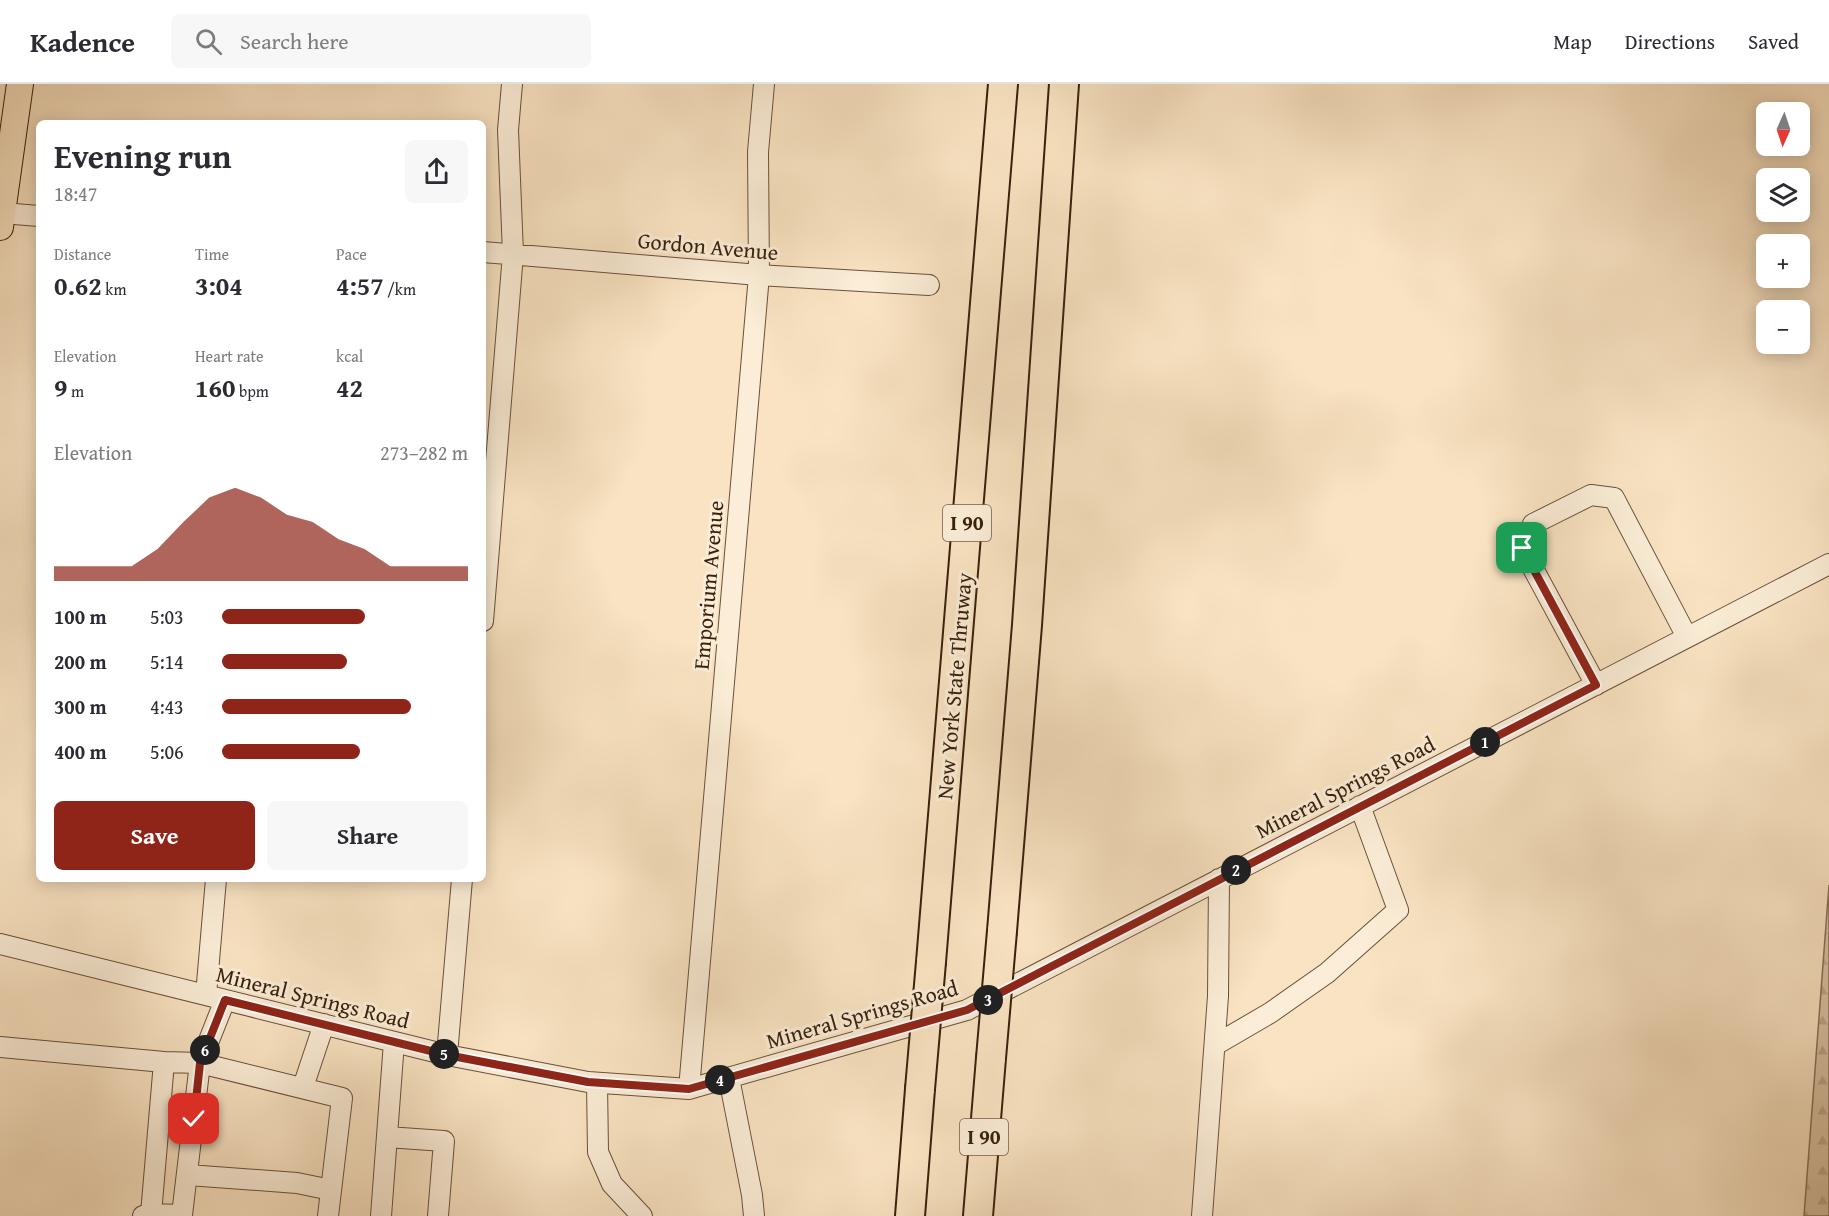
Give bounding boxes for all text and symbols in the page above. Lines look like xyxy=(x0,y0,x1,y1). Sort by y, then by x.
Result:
search box xyxy=(171,14,591,68)
text: Kadence xyxy=(30,21,135,62)
icon: search xyxy=(192,25,225,58)
text: Search here xyxy=(240,25,349,57)
text: Map xyxy=(1553,26,1592,57)
text: Directions xyxy=(1625,26,1715,57)
text: Saved xyxy=(1748,26,1799,57)
north arrow xyxy=(1756,102,1810,156)
map controls xyxy=(1756,102,1810,354)
text: Evening run xyxy=(54,132,231,180)
button: share xyxy=(405,140,468,203)
button: layers xyxy=(1756,168,1810,222)
text: 18:47 xyxy=(54,179,97,208)
street label: Gordon Avenue xyxy=(636,224,780,268)
button: + xyxy=(1756,234,1810,288)
text: Distance xyxy=(54,242,111,266)
text: Time xyxy=(195,242,229,266)
text: Pace xyxy=(336,242,367,266)
text: 0.62 xyxy=(54,266,102,305)
text: 3:04 xyxy=(195,266,243,305)
text: 4:57 xyxy=(336,266,384,305)
text: km xyxy=(102,277,126,301)
text: /km xyxy=(384,277,416,301)
button: − xyxy=(1756,300,1810,354)
text: Elevation xyxy=(54,344,117,368)
text: Heart rate xyxy=(195,344,264,368)
text: kcal xyxy=(336,344,363,368)
text: 9 xyxy=(54,368,67,407)
text: 160 xyxy=(195,368,235,407)
text: 42 xyxy=(336,368,363,407)
text: m xyxy=(67,379,84,403)
text: bpm xyxy=(235,379,269,403)
text: Elevation xyxy=(54,438,132,467)
text: 273–282 m xyxy=(380,438,468,467)
street label: Emporium Avenue xyxy=(685,499,731,671)
road number: I 90 xyxy=(943,505,991,541)
pin xyxy=(1496,522,1547,573)
icon: arrive xyxy=(1505,531,1538,564)
street label: New York State Thruway xyxy=(928,571,980,801)
text: 100 m xyxy=(54,602,107,631)
text: 5:03 xyxy=(150,602,184,631)
text: 200 m xyxy=(54,647,107,676)
text: 5:14 xyxy=(150,647,184,676)
text: 300 m xyxy=(54,692,107,721)
text: 4:43 xyxy=(150,692,184,721)
pin: 1 xyxy=(1470,727,1500,757)
street label: Mineral Springs Road xyxy=(1250,728,1441,846)
text: 1 xyxy=(1481,730,1489,754)
text: 400 m xyxy=(54,737,107,766)
text: 5:06 xyxy=(150,737,184,766)
button: Save xyxy=(54,801,255,870)
button: Share xyxy=(267,801,468,870)
pin: 2 xyxy=(1221,855,1251,885)
text: 2 xyxy=(1232,858,1240,882)
street label: Mineral Springs Road xyxy=(213,958,413,1037)
street label: Mineral Springs Road xyxy=(762,971,962,1057)
pin: 3 xyxy=(973,985,1003,1015)
text: 3 xyxy=(984,988,992,1012)
pin: 6 xyxy=(190,1035,220,1065)
text: 6 xyxy=(201,1038,209,1062)
pin: 5 xyxy=(429,1039,459,1069)
text: 5 xyxy=(440,1042,448,1066)
pin: 4 xyxy=(705,1065,735,1095)
text: 4 xyxy=(716,1068,724,1092)
pin xyxy=(168,1093,219,1144)
icon: check xyxy=(177,1102,210,1135)
road number: I 90 xyxy=(960,1119,1008,1155)

